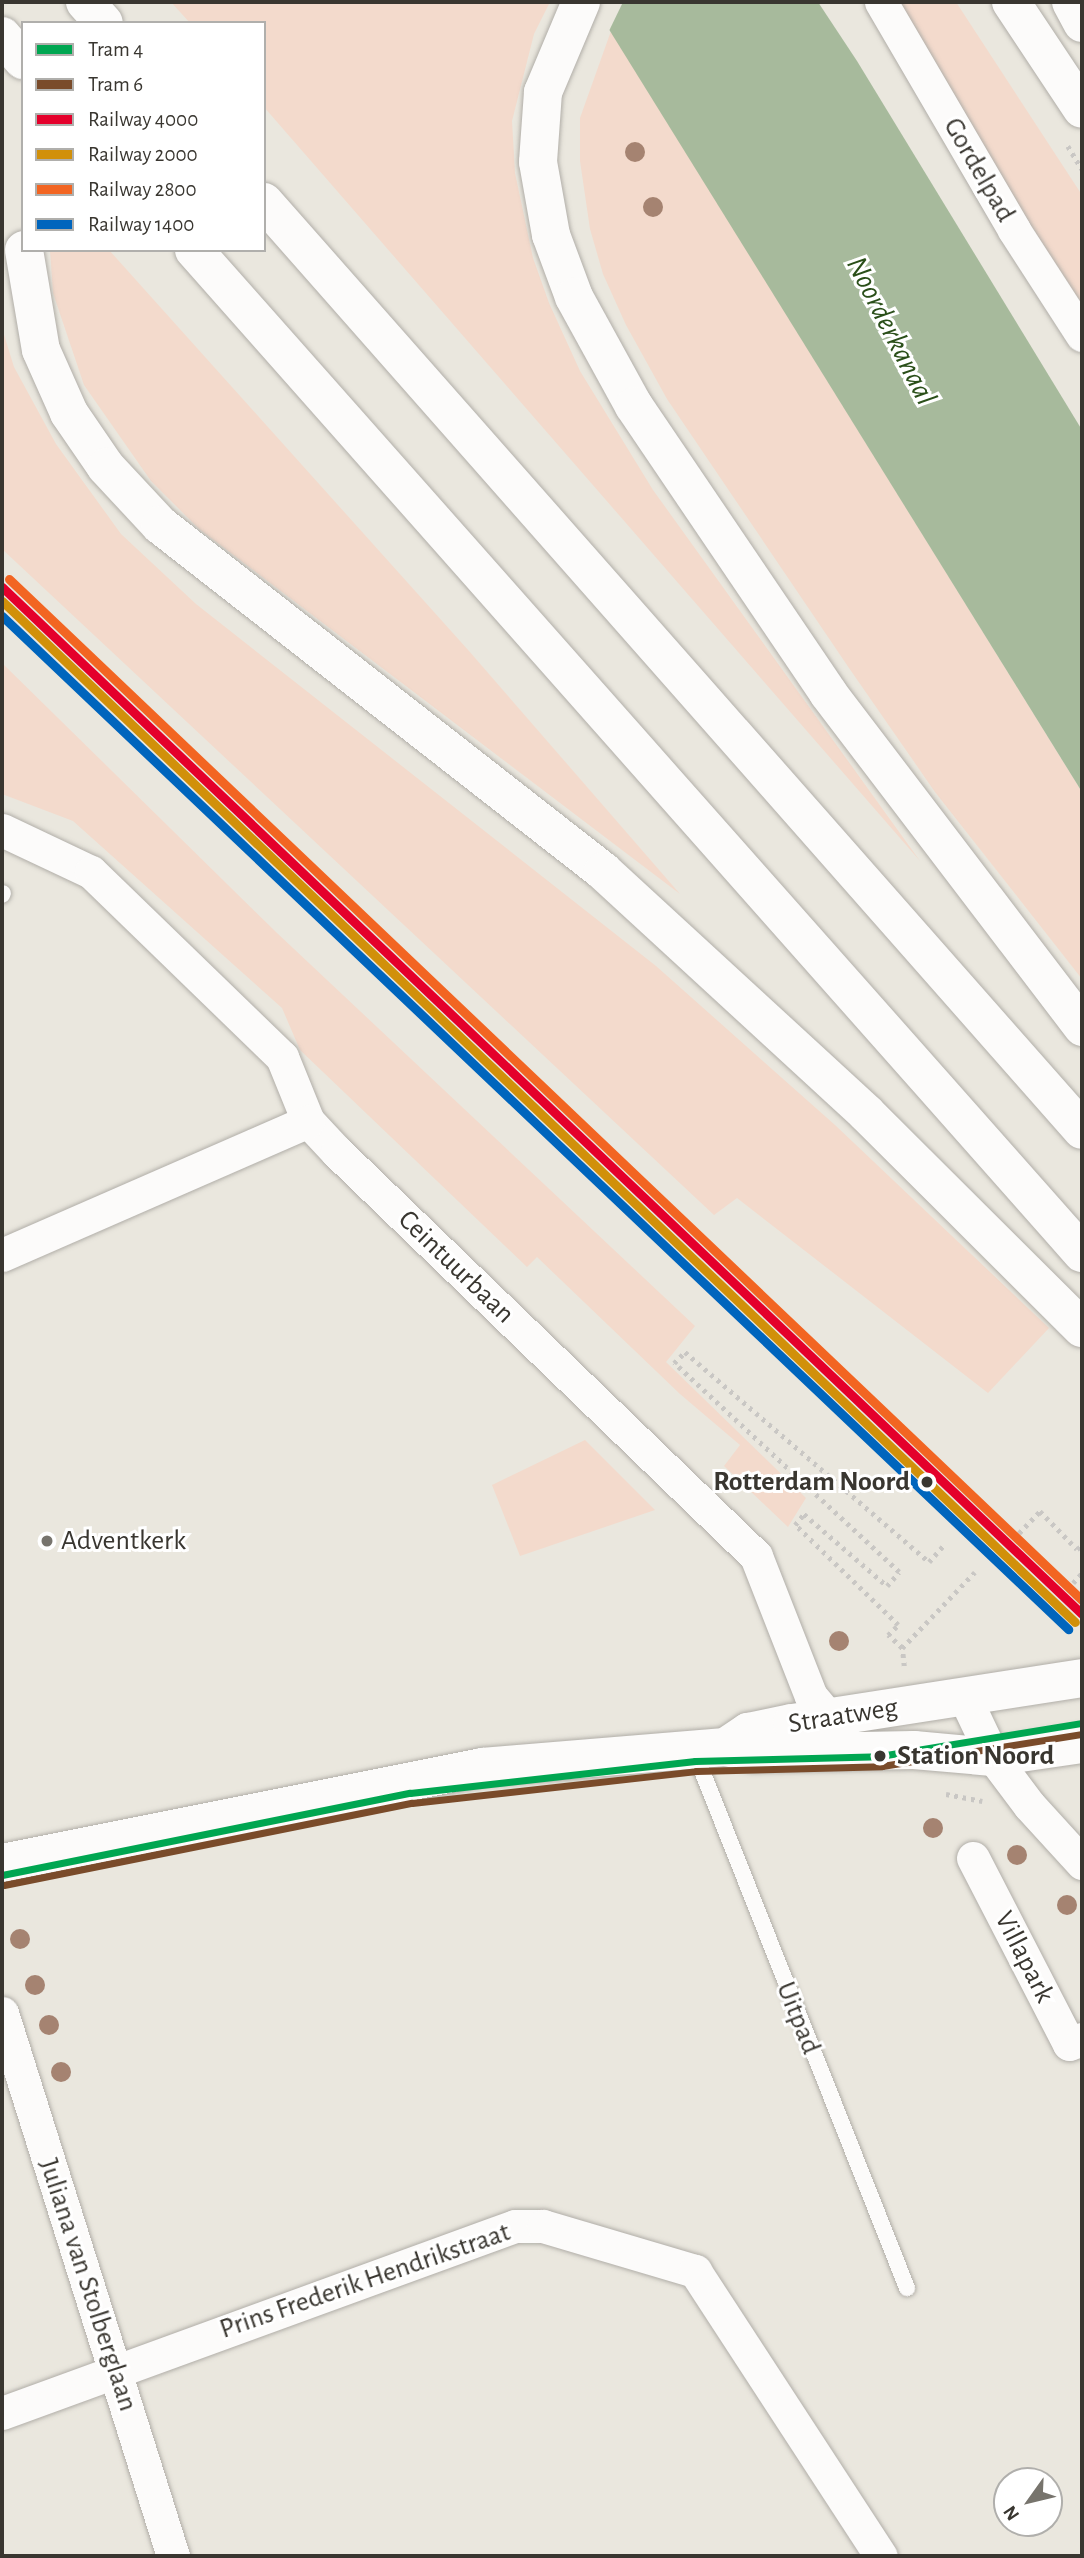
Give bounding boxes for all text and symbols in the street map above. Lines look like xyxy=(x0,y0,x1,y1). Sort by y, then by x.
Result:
legend xyxy=(21,21,266,252)
text: Tram 4 xyxy=(88,39,143,60)
text: Tram 6 xyxy=(88,74,143,95)
text: Railway 4000 xyxy=(88,109,198,130)
street label: Gordelpad xyxy=(936,112,1022,228)
text: Railway 2000 xyxy=(88,144,198,165)
text: Railway 2800 xyxy=(88,179,197,200)
text: Railway 1400 xyxy=(88,214,194,235)
water label: Noorderkanaal xyxy=(838,251,944,411)
street label: Ceintuurbaan xyxy=(391,1203,521,1331)
place label: Rotterdam Noord xyxy=(713,1465,910,1499)
marker: Rotterdam Noord xyxy=(916,1471,938,1493)
place label: Adventkerk xyxy=(61,1524,186,1558)
marker: Adventkerk xyxy=(39,1533,55,1549)
street label: Straatweg xyxy=(786,1691,900,1741)
place label: Station Noord xyxy=(897,1739,1054,1773)
marker: Station Noord xyxy=(869,1745,891,1767)
street label: Villapark xyxy=(987,1906,1061,2008)
street label: Uitpad xyxy=(768,1977,828,2059)
street label: Juliana van Stolberglaan xyxy=(31,2155,145,2415)
street label: Prins Frederik Hendrikstraat xyxy=(215,2215,515,2347)
north arrow xyxy=(993,2467,1063,2537)
text: N xyxy=(1000,2502,1023,2524)

